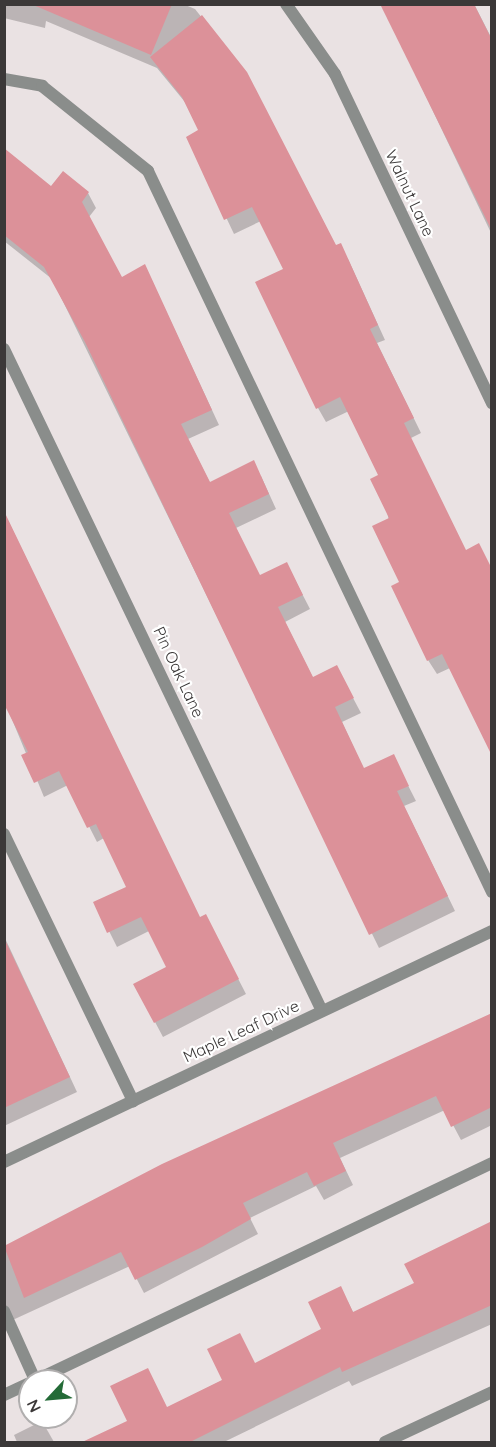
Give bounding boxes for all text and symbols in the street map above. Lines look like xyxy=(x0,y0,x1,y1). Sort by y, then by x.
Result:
street label: Walnut Lane xyxy=(382,147,438,239)
street label: Pin Oak Lane xyxy=(150,624,208,720)
street label: Maple Leaf Drive xyxy=(180,996,302,1066)
north arrow xyxy=(18,1369,78,1429)
text: N xyxy=(22,1396,45,1416)

